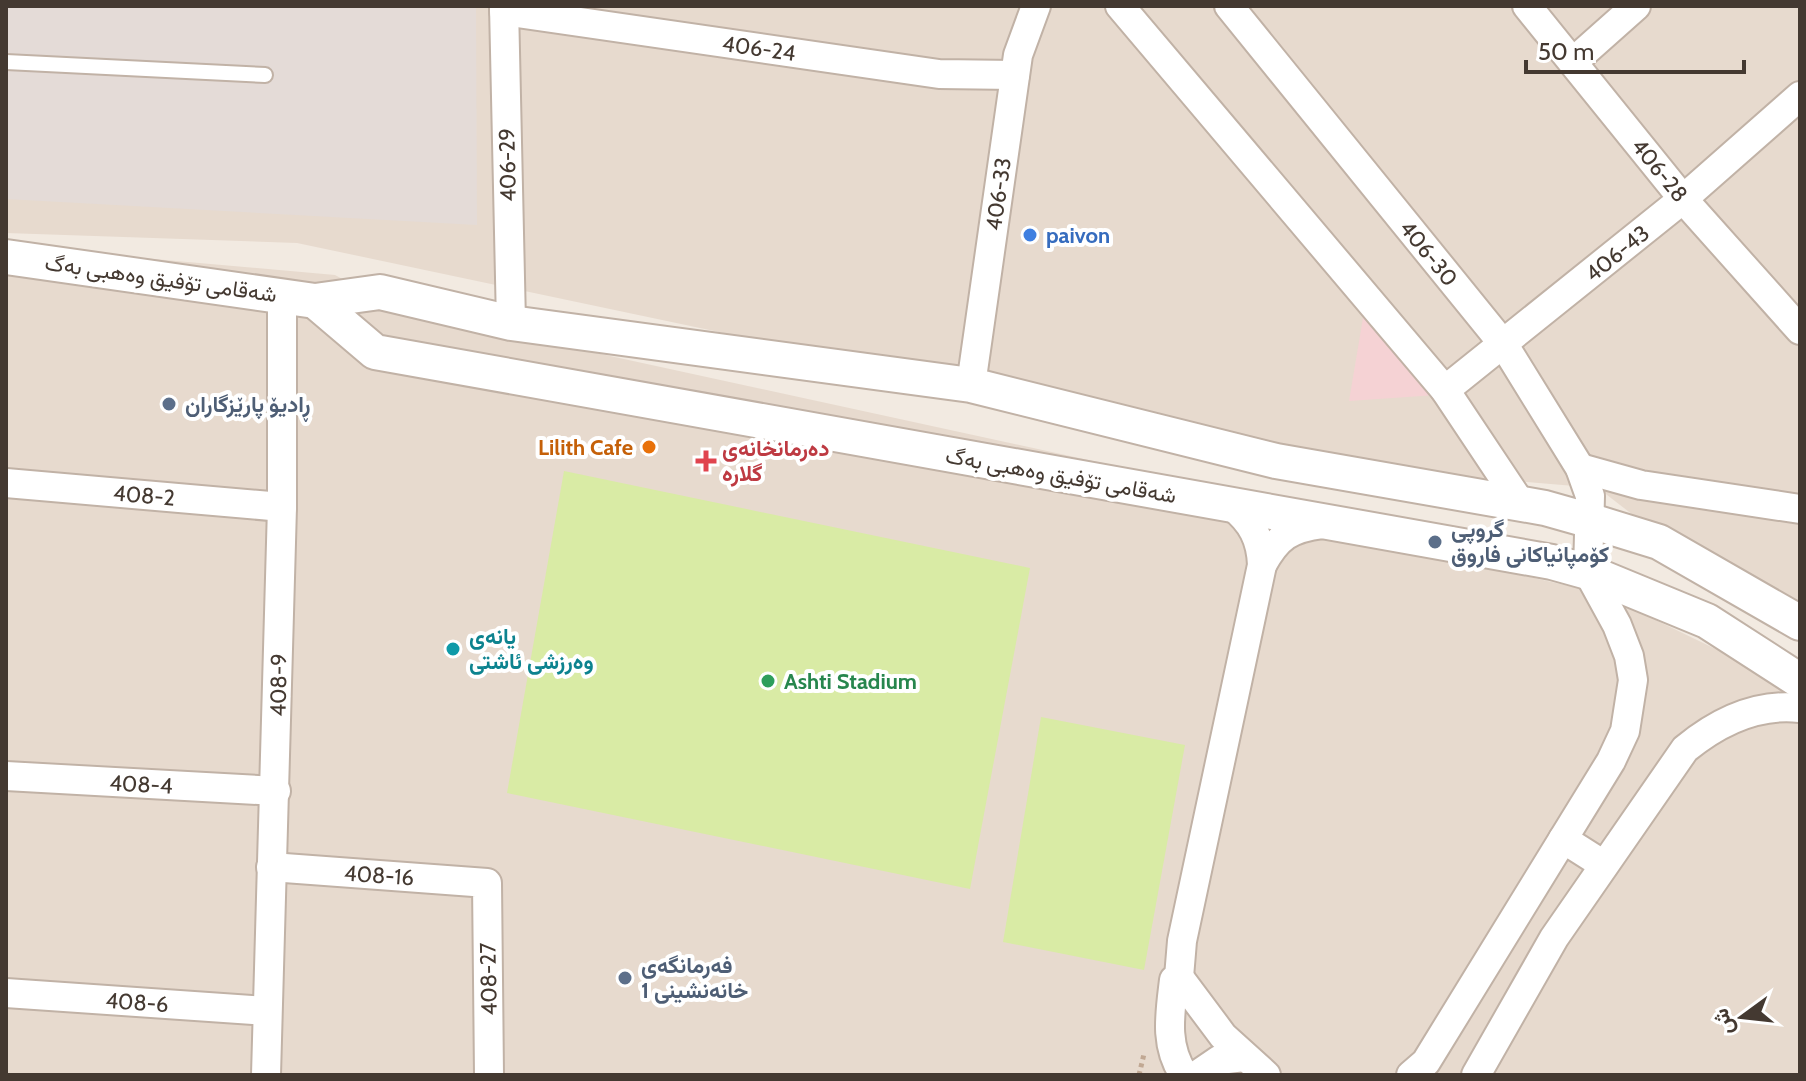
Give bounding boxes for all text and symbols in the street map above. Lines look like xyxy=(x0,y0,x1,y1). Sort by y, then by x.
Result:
scale bar xyxy=(1526,24,1744,74)
street label: 406-24 xyxy=(721,30,798,67)
text: 50 m xyxy=(1538,37,1594,66)
street label: 406-29 xyxy=(493,128,522,202)
street label: 406-28 xyxy=(1626,133,1694,208)
street label: 406-33 xyxy=(980,156,1017,232)
street label: 406-30 xyxy=(1394,215,1463,292)
street label: 406-43 xyxy=(1580,219,1655,287)
place label: paivon xyxy=(1046,222,1110,249)
marker: paivon xyxy=(1021,226,1039,244)
street label: شەقامی تۆفیق وەهبی بەگ xyxy=(43,249,279,308)
place label: ڕادیۆ پارێزگاران xyxy=(185,391,310,422)
marker: ڕادیۆ پارێزگاران xyxy=(160,395,178,413)
place label: Lilith Cafe xyxy=(538,434,633,461)
place label: دەرمانخانەی گلارە xyxy=(722,435,830,487)
marker: Lilith Cafe xyxy=(640,438,658,456)
street label: شەقامی تۆفیق وەهبی بەگ xyxy=(943,442,1178,509)
marker: دەرمانخانەی گلارە xyxy=(697,452,715,470)
street label: 408-2 xyxy=(112,479,176,512)
place label: گروپی کۆمپانیاکانی فاروق xyxy=(1451,516,1609,570)
marker: گروپی کۆمپانیاکانی فاروق xyxy=(1426,533,1444,551)
place label: یانەی وەرزشی ئاشتی xyxy=(469,623,594,675)
marker: یانەی وەرزشی ئاشتی xyxy=(444,640,462,658)
street label: 408-9 xyxy=(264,653,293,717)
place label: Ashti Stadium xyxy=(784,668,917,695)
marker: Ashti Stadium xyxy=(759,672,777,690)
street label: 408-4 xyxy=(109,769,174,800)
street label: 408-16 xyxy=(343,860,415,891)
street label: 408-27 xyxy=(474,942,503,1016)
place label: فەرمانگەی خانەنشینی 1 xyxy=(641,952,748,1004)
marker: فەرمانگەی خانەنشینی 1 xyxy=(616,969,634,987)
north arrow xyxy=(1702,977,1782,1057)
street label: 408-6 xyxy=(104,987,169,1018)
text: ش xyxy=(1707,1006,1740,1038)

